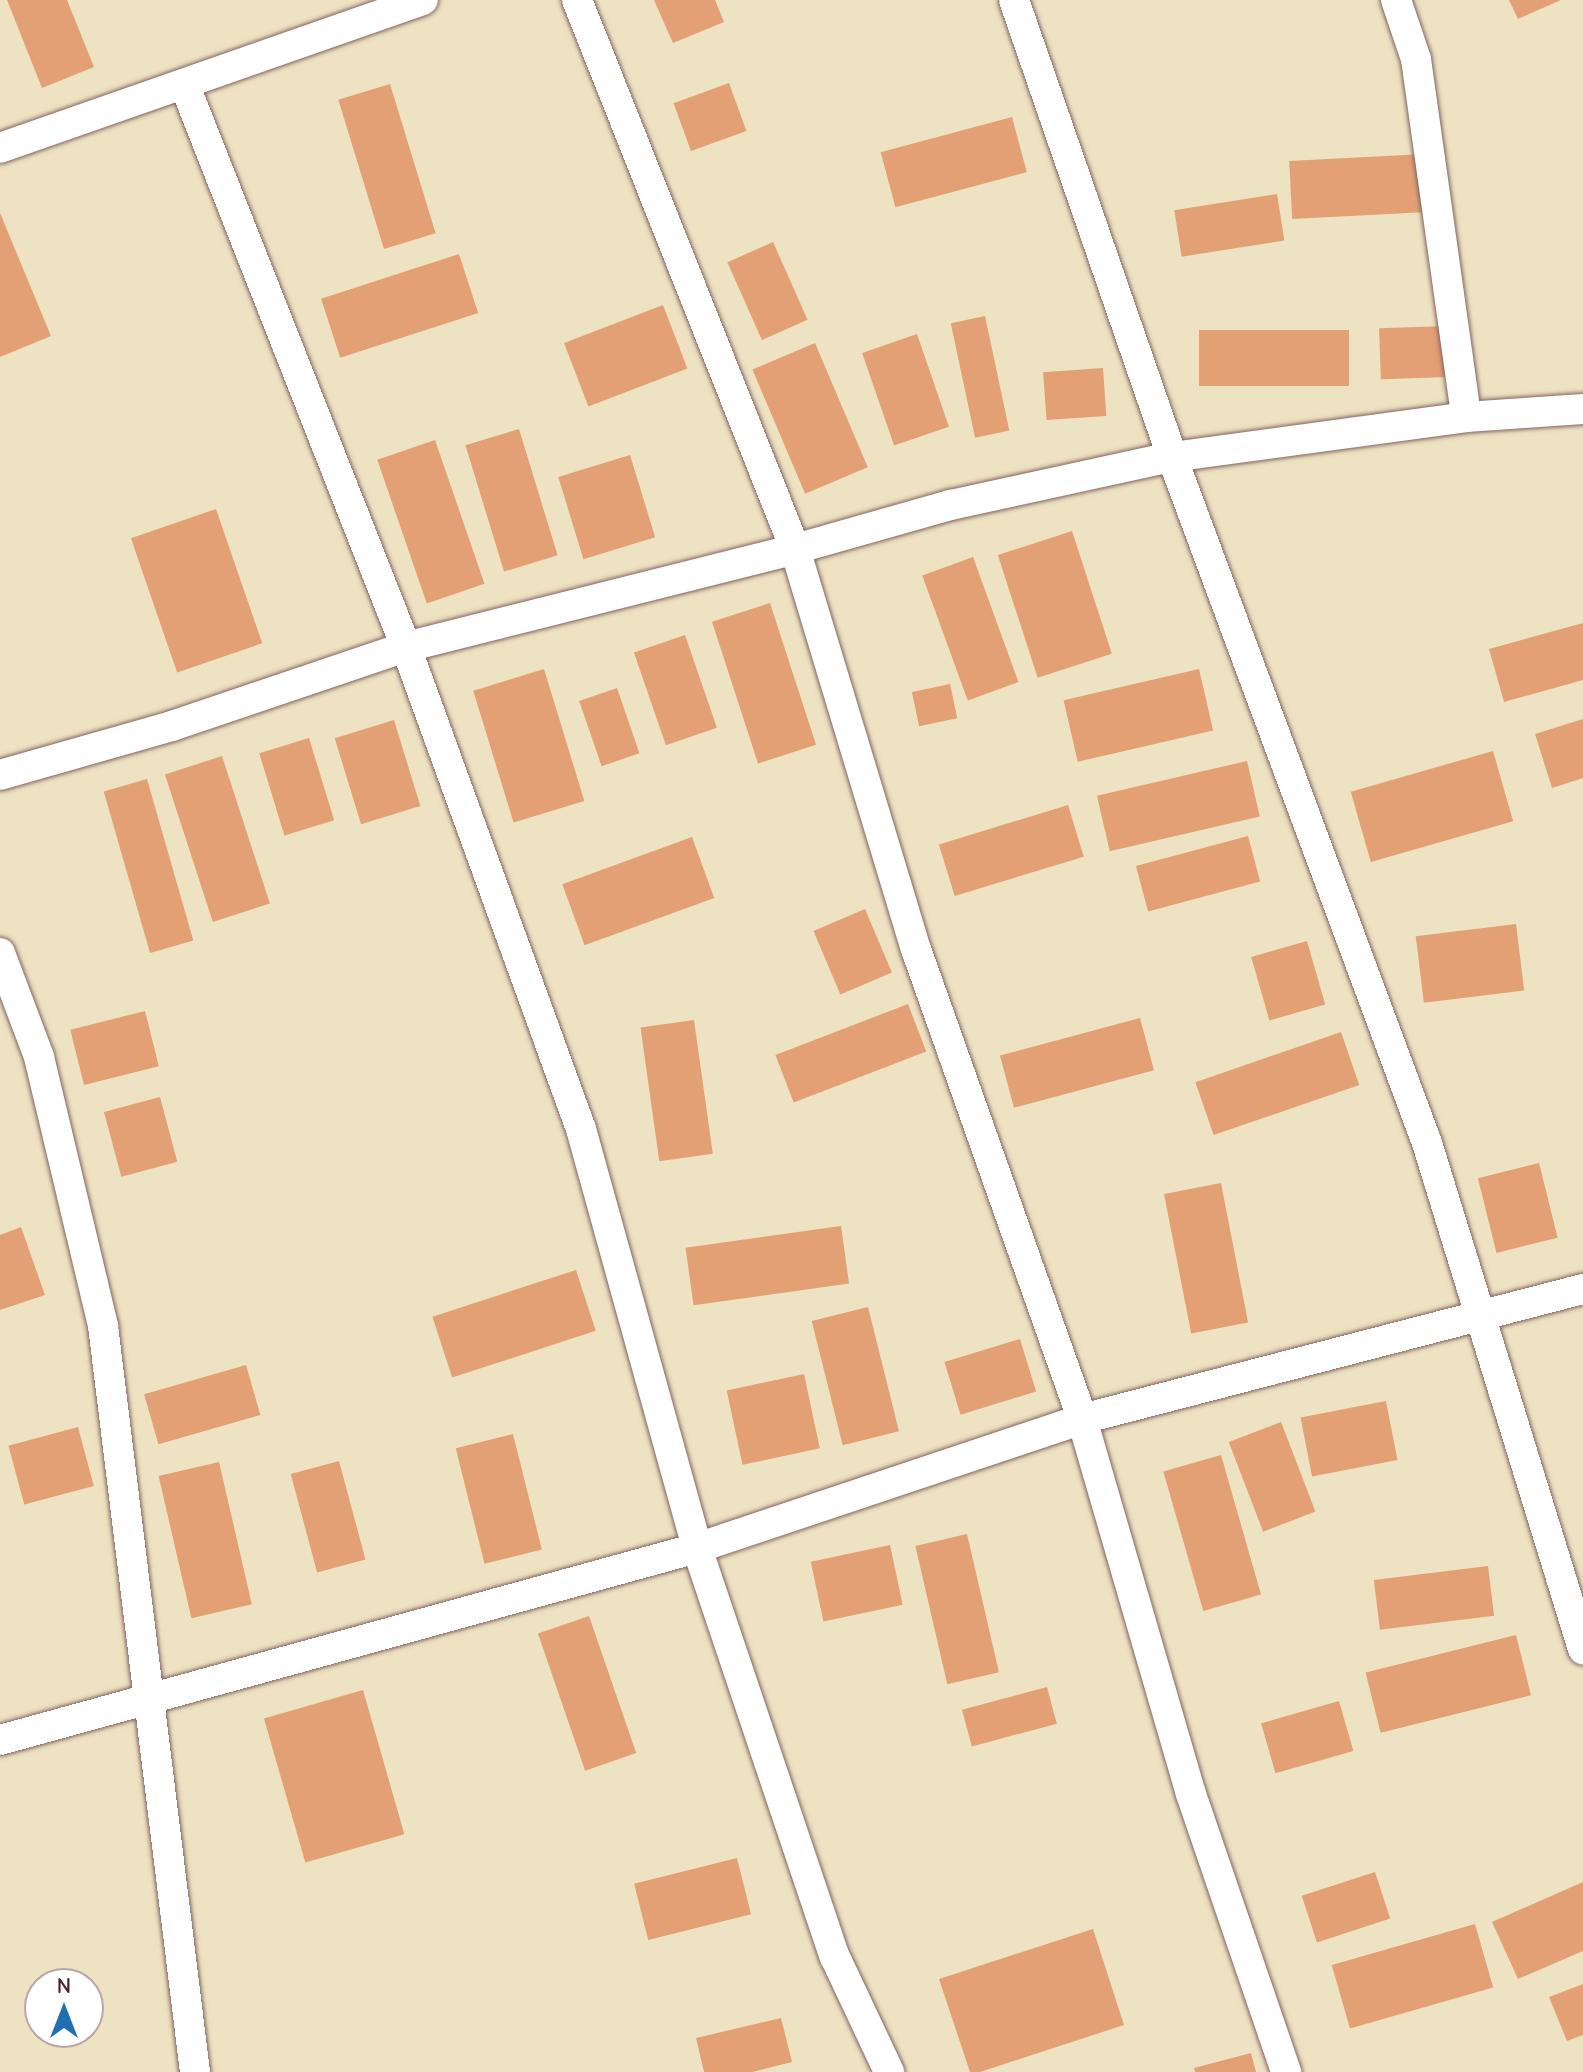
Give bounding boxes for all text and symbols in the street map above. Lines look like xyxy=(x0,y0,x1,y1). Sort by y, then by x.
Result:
north arrow xyxy=(24,1968,104,2048)
text: N xyxy=(57,1973,71,1999)

